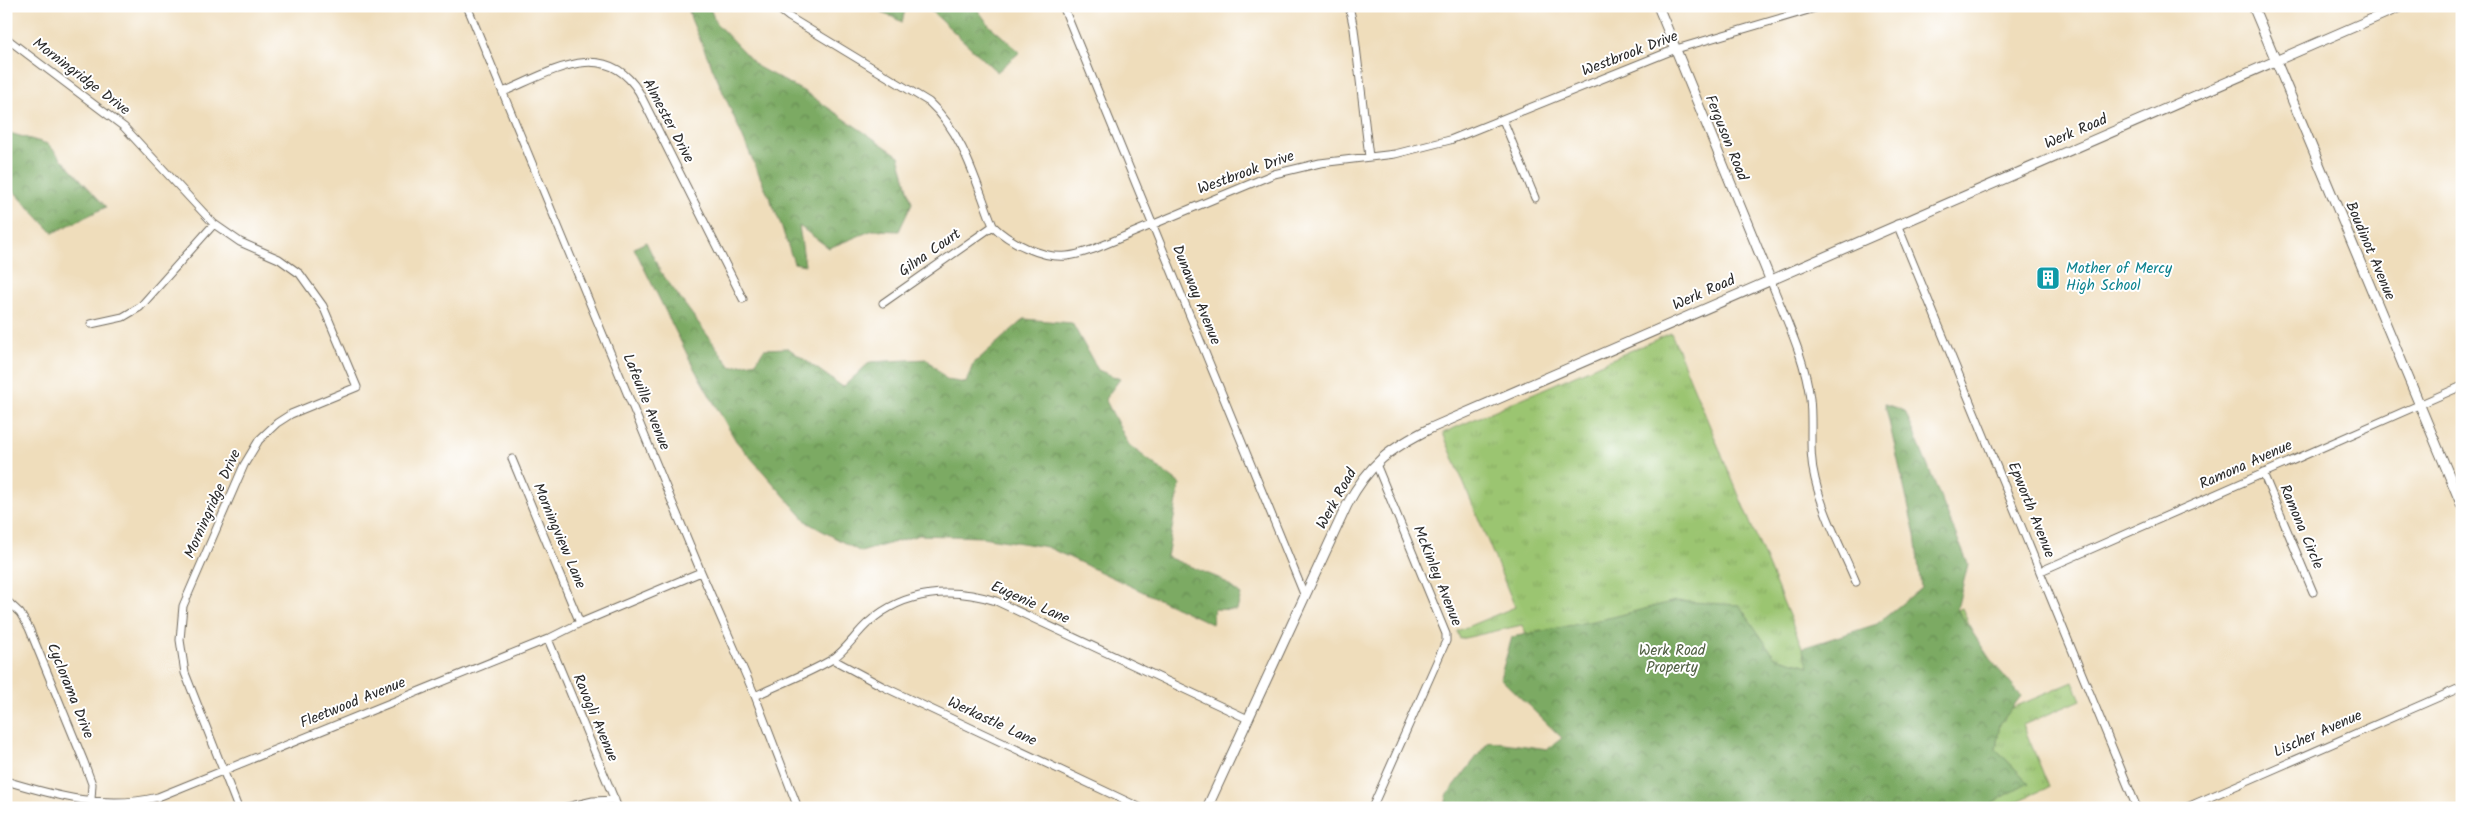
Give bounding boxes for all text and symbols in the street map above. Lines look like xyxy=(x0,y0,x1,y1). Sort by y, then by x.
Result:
street label: Westbrook Drive xyxy=(1578,25,1682,83)
street label: Morningridge Drive xyxy=(27,32,135,122)
street label: Almester Drive xyxy=(636,74,700,168)
street label: Ferguson Road xyxy=(1698,91,1754,185)
street label: Werk Road xyxy=(2041,108,2112,156)
street label: Westbrook Drive xyxy=(1194,144,1298,202)
street label: Boudinot Avenue xyxy=(2338,198,2402,304)
street label: Gilna Court xyxy=(894,223,966,283)
street label: Dunaway Avenue xyxy=(1165,241,1227,349)
place label: Mother of Mercy High School xyxy=(2066,257,2173,298)
building icon: Mother of Mercy High School xyxy=(2035,265,2061,291)
street label: Werk Road xyxy=(1669,268,1740,318)
street label: Lafeuille Avenue xyxy=(616,350,676,454)
street label: Ramona Avenue xyxy=(2196,434,2297,496)
street label: Morningridge Drive xyxy=(178,445,248,563)
street label: Epworth Avenue xyxy=(2001,458,2061,562)
street label: Werk Road xyxy=(1310,464,1364,534)
street label: Morningview Lane xyxy=(526,479,592,593)
street label: Ramona Circle xyxy=(2272,481,2330,573)
street label: McKinley Avenue xyxy=(1406,522,1468,630)
street label: Eugenie Lane xyxy=(987,575,1074,631)
street label: Cyclorama Drive xyxy=(40,639,100,743)
park label: Werk Road Property xyxy=(1639,639,1706,680)
street label: Ravogli Avenue xyxy=(566,670,624,766)
street label: Fleetwood Avenue xyxy=(297,671,410,735)
street label: Werkastle Lane xyxy=(943,691,1041,753)
street label: Lischer Avenue xyxy=(2270,704,2366,764)

